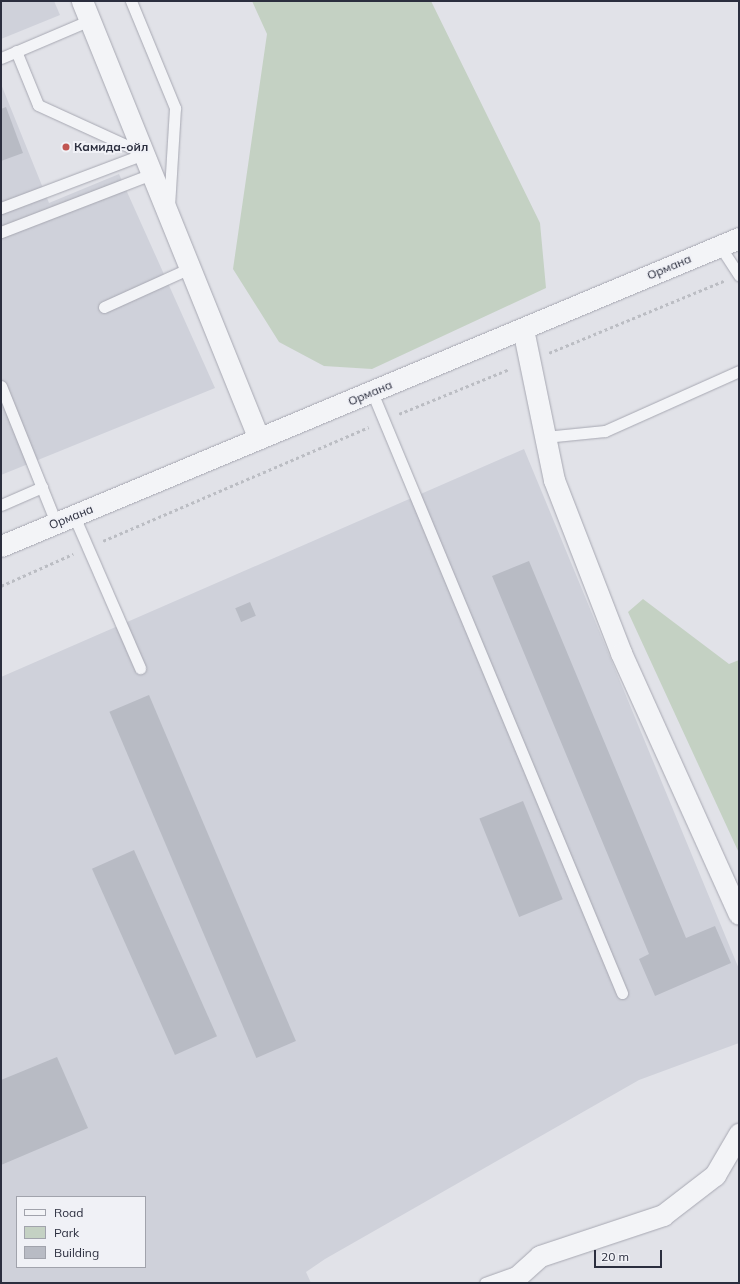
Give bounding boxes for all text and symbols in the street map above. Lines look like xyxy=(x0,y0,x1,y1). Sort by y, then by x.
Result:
place label: Камида-ойл xyxy=(74,140,148,154)
marker: Камида-ойл xyxy=(61,142,71,152)
street label: Ормана xyxy=(645,251,693,283)
street label: Ормана xyxy=(346,377,394,409)
street label: Ормана xyxy=(47,502,95,532)
legend xyxy=(16,1196,146,1268)
text: Road xyxy=(54,1205,83,1220)
text: Park xyxy=(54,1225,79,1240)
scale bar xyxy=(596,1242,664,1268)
text: Building xyxy=(54,1245,99,1260)
text: 20 m xyxy=(601,1249,629,1264)

